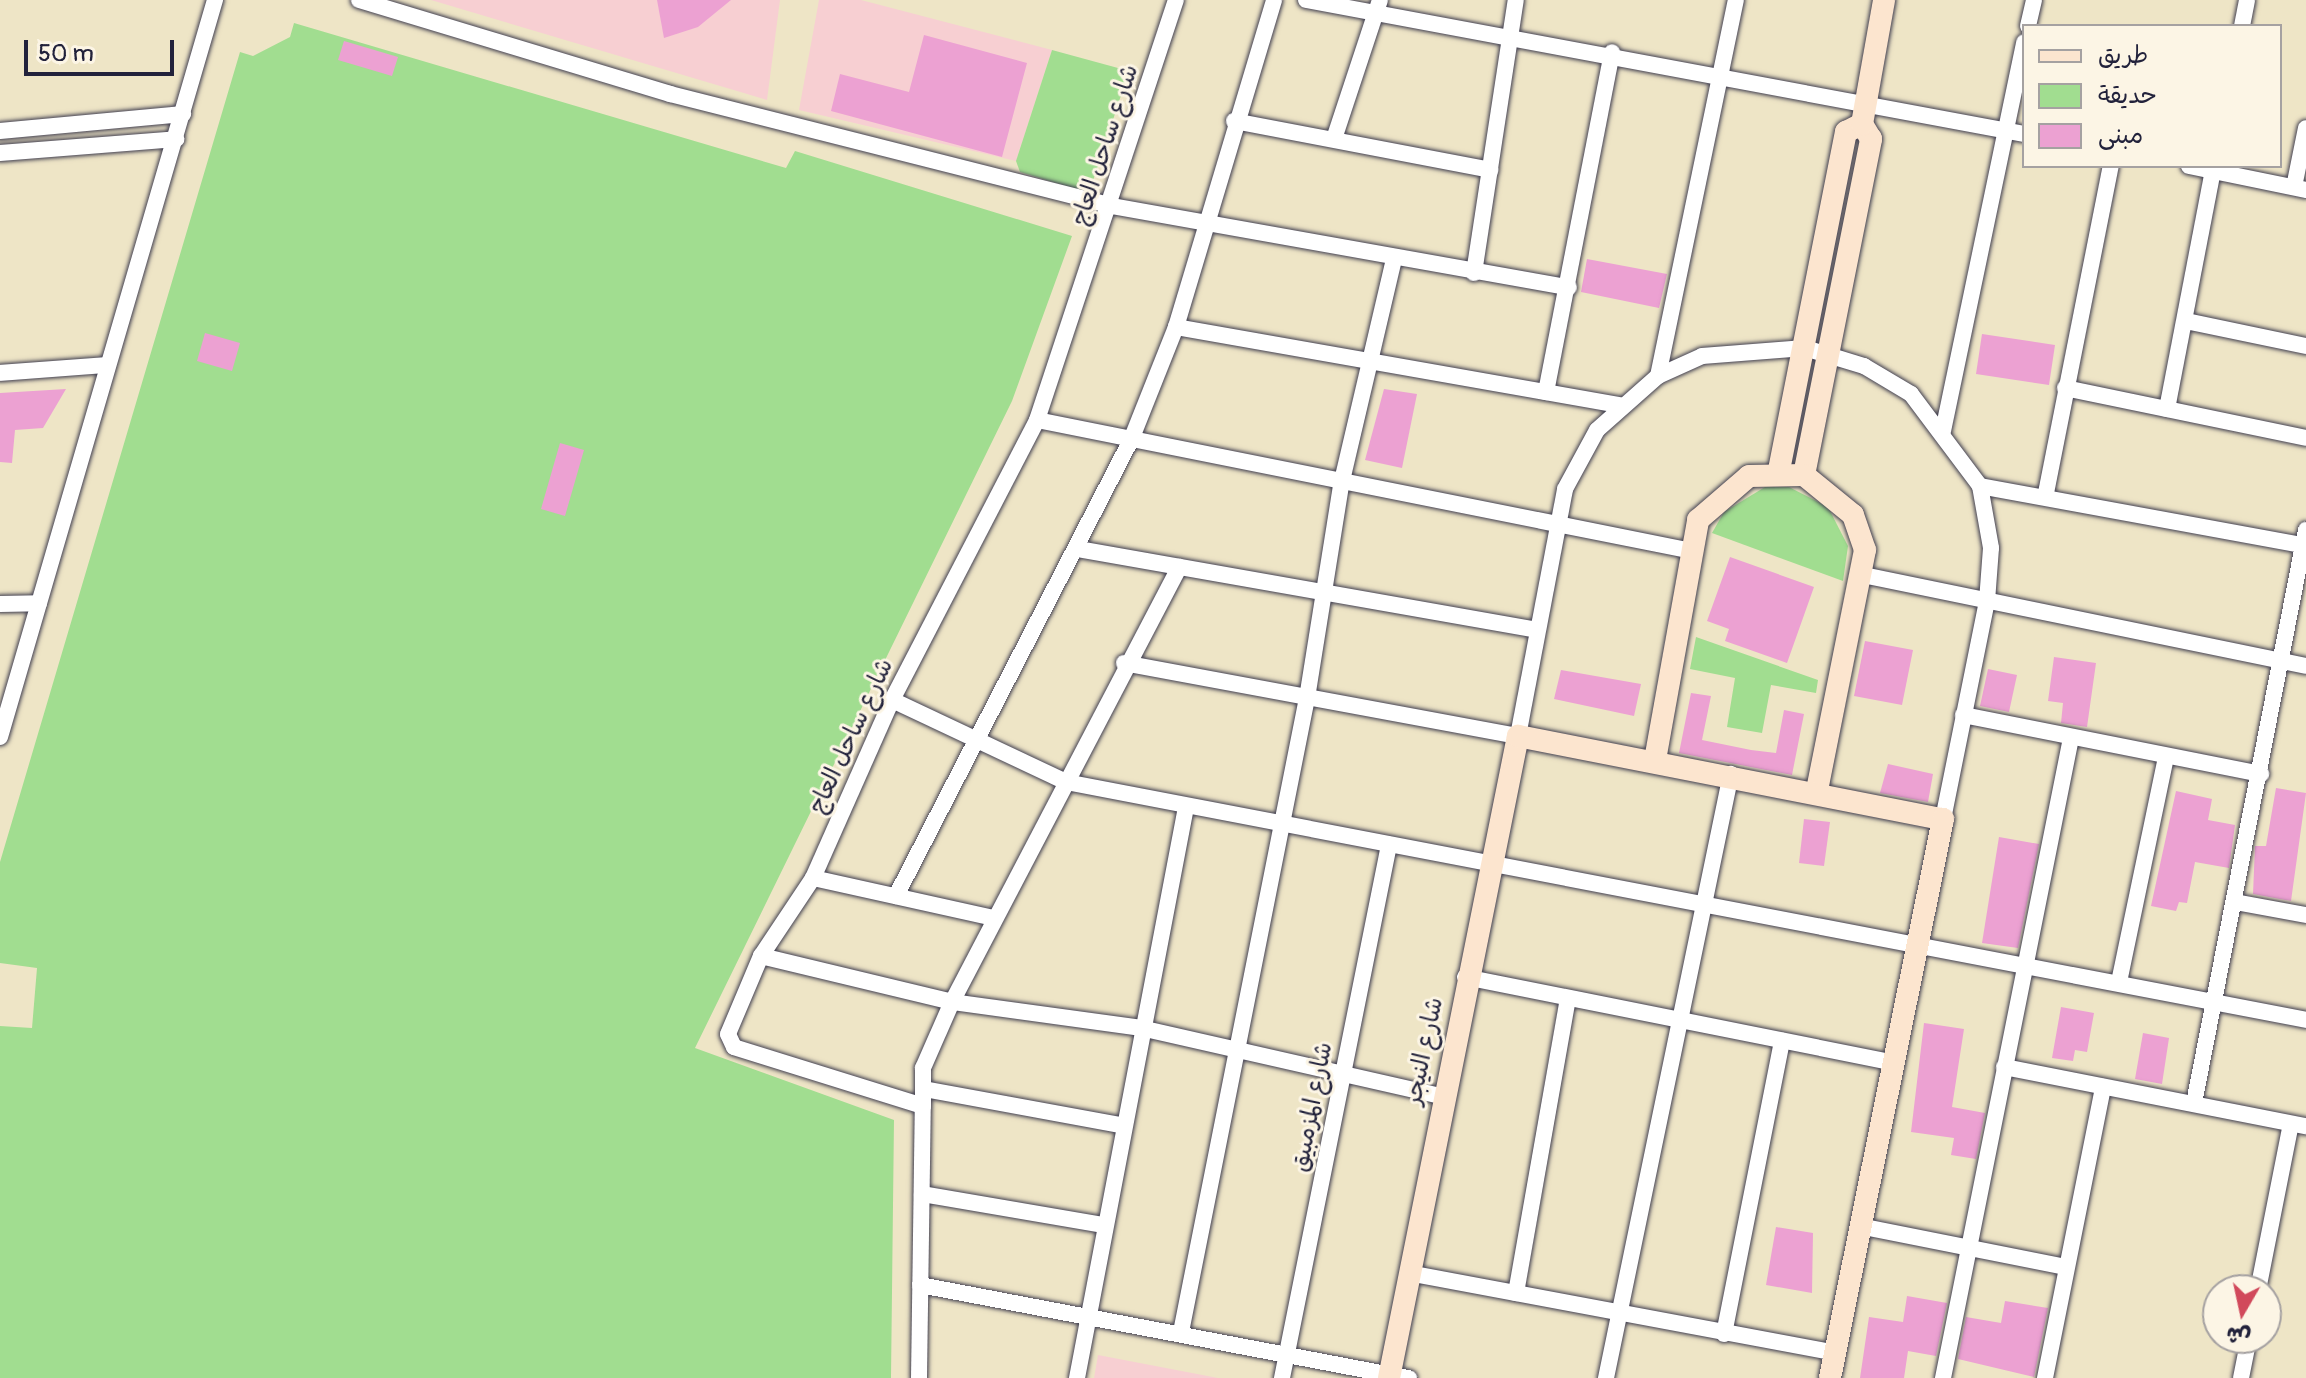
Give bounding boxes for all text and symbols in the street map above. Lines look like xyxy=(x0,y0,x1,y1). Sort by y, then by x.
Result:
scale bar xyxy=(28,24,178,74)
legend xyxy=(2022,24,2282,168)
text: 50 m xyxy=(38,39,94,68)
text: طريق xyxy=(2098,41,2148,70)
street label: شارع ساحل العاج xyxy=(1065,61,1145,229)
text: حديقة xyxy=(2098,81,2157,110)
text: مبنى xyxy=(2098,121,2143,150)
street label: شارع ساحل العاج xyxy=(803,654,899,818)
street label: شارع النيجر xyxy=(1399,995,1449,1107)
street label: شارع المزمبيق xyxy=(1285,1040,1339,1174)
north arrow xyxy=(2202,1274,2282,1354)
text: ش xyxy=(2224,1320,2253,1351)

